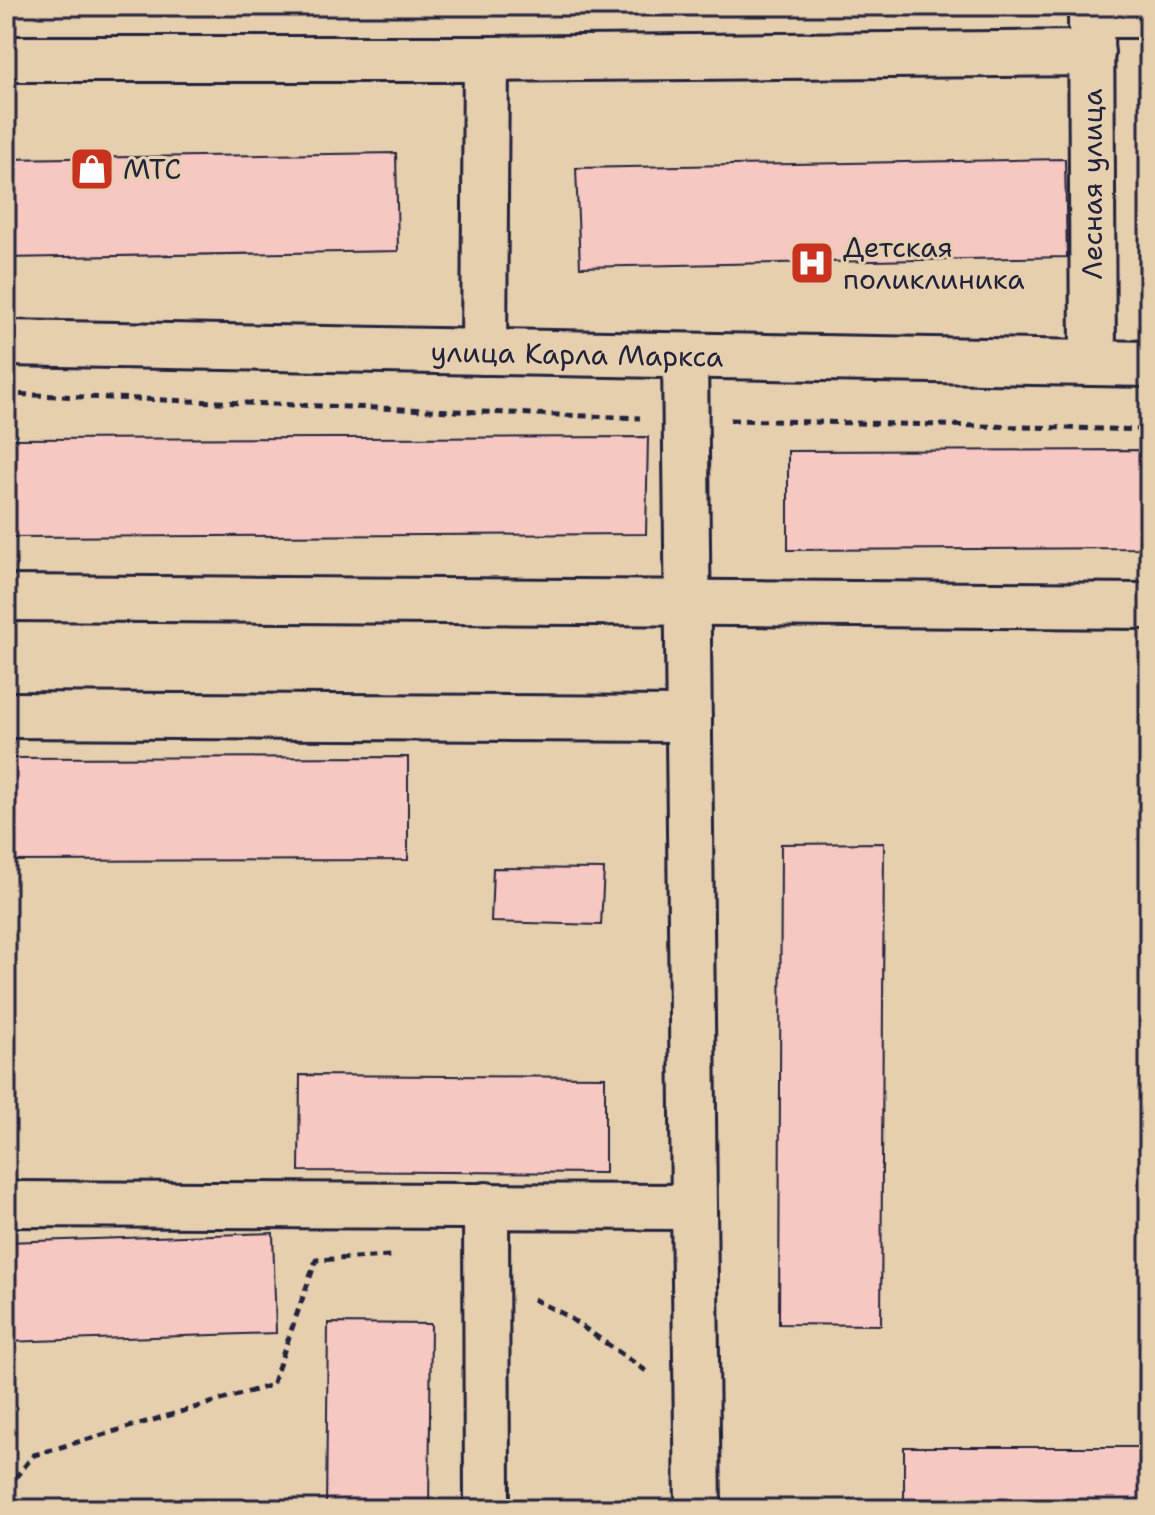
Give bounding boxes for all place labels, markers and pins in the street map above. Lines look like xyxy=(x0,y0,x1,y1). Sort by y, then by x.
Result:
shop icon: МТС xyxy=(68,145,116,193)
place label: МТС xyxy=(123,150,181,188)
place label: Детская поликлиника xyxy=(843,228,1025,298)
hospital icon: Детская поликлиника xyxy=(788,239,836,287)

